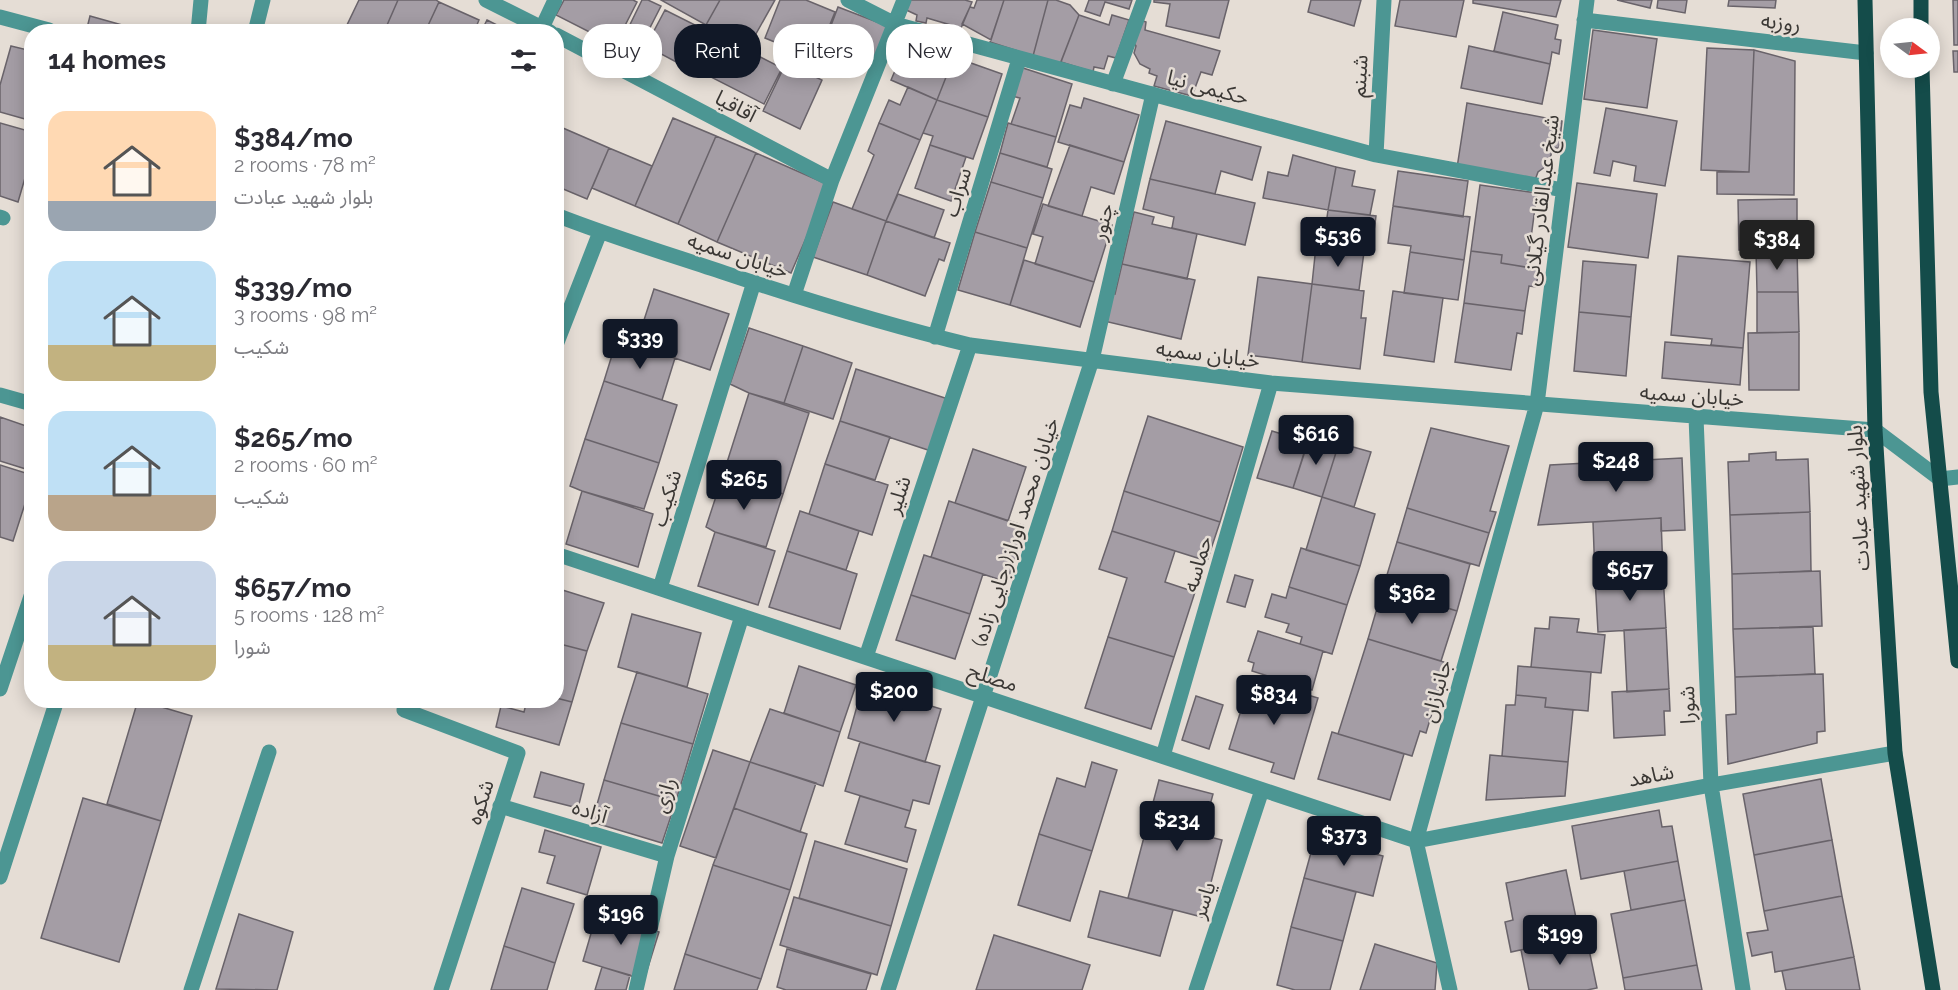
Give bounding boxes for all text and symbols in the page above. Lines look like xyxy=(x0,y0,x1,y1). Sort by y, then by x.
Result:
street label: روزبه xyxy=(1760,7,1802,37)
north arrow xyxy=(1880,18,1940,78)
map controls xyxy=(1880,18,1940,78)
chip: Buy xyxy=(582,24,662,78)
chip: Rent xyxy=(674,24,761,78)
chip: Filters xyxy=(773,24,874,78)
chip: New xyxy=(886,24,973,78)
icon: filters xyxy=(507,44,540,77)
text: 14 homes xyxy=(48,45,166,75)
street label: شبنم xyxy=(1345,54,1376,98)
street label: حکیمی نیا xyxy=(1164,64,1252,110)
street label: آقاقیا xyxy=(711,85,762,128)
street label: شیخ عبدالقادر گیلانی xyxy=(1518,113,1567,287)
text: $384/mo xyxy=(234,123,353,153)
icon: home xyxy=(96,135,168,207)
text: 2 rooms · 78 m² xyxy=(234,153,376,177)
street label: سراب xyxy=(938,164,976,220)
text: بلوار شهید عبادت xyxy=(234,185,373,209)
street label: چنور xyxy=(1085,201,1119,244)
pin: $536 xyxy=(1302,217,1374,268)
pin: $384 xyxy=(1741,220,1813,271)
text: $536 xyxy=(1314,224,1362,248)
street label: خیابان سمیه xyxy=(684,227,792,283)
text: $384 xyxy=(1753,227,1801,251)
text: $339/mo xyxy=(234,273,352,303)
icon: home xyxy=(96,285,168,357)
text: 3 rooms · 98 m² xyxy=(234,303,377,327)
pin: $339 xyxy=(604,319,676,370)
text: $339 xyxy=(617,326,663,350)
text: شکیب xyxy=(234,335,289,359)
street label: خیابان سمیه xyxy=(1155,335,1261,373)
street label: خیابان سمیه xyxy=(1639,379,1745,411)
street label: خیابان محمد اوراز(رجایی زاده) xyxy=(966,414,1064,650)
pin: $616 xyxy=(1280,415,1352,466)
text: $616 xyxy=(1293,422,1339,446)
text: $265/mo xyxy=(234,423,353,453)
street label: بلوار شهید عبادت xyxy=(1842,424,1874,572)
icon: home xyxy=(96,435,168,507)
pin: $248 xyxy=(1580,442,1652,493)
text: $248 xyxy=(1592,449,1640,473)
text: 2 rooms · 60 m² xyxy=(234,453,378,477)
pin: $265 xyxy=(708,460,780,511)
street label: شکیب xyxy=(646,467,686,529)
text: $265 xyxy=(720,467,768,491)
street label: شلیر xyxy=(880,473,916,518)
text: شکیب xyxy=(234,485,289,509)
street label: حماسه xyxy=(1177,533,1217,595)
pin: $657 xyxy=(1594,551,1666,602)
text: $657 xyxy=(1606,558,1654,582)
text: $657/mo xyxy=(234,573,351,603)
pin: $362 xyxy=(1376,574,1448,625)
text: $362 xyxy=(1388,581,1436,605)
icon: home xyxy=(96,585,168,657)
text: 5 rooms · 128 m² xyxy=(234,603,385,627)
text: شورا xyxy=(234,635,271,659)
street label: مصلح xyxy=(964,657,1021,700)
street label: جانبازان xyxy=(1415,657,1457,725)
pin: $200 xyxy=(858,672,930,723)
pin: $834 xyxy=(1238,675,1310,726)
text: $200 xyxy=(870,679,918,703)
text: $834 xyxy=(1250,682,1298,706)
street label: شورا xyxy=(1674,685,1700,725)
street label: شاهد xyxy=(1626,758,1676,792)
street label: رازی xyxy=(647,774,681,816)
street label: شکوه xyxy=(461,776,499,828)
street label: آزاده xyxy=(569,794,612,828)
pin: $234 xyxy=(1141,801,1213,852)
text: $234 xyxy=(1154,808,1200,832)
pin: $373 xyxy=(1308,816,1380,867)
text: $373 xyxy=(1321,823,1367,847)
street label: یاسر xyxy=(1185,878,1221,922)
pin: $196 xyxy=(585,895,657,946)
text: $196 xyxy=(598,902,644,926)
pin: $199 xyxy=(1524,915,1596,966)
text: $199 xyxy=(1537,922,1583,946)

